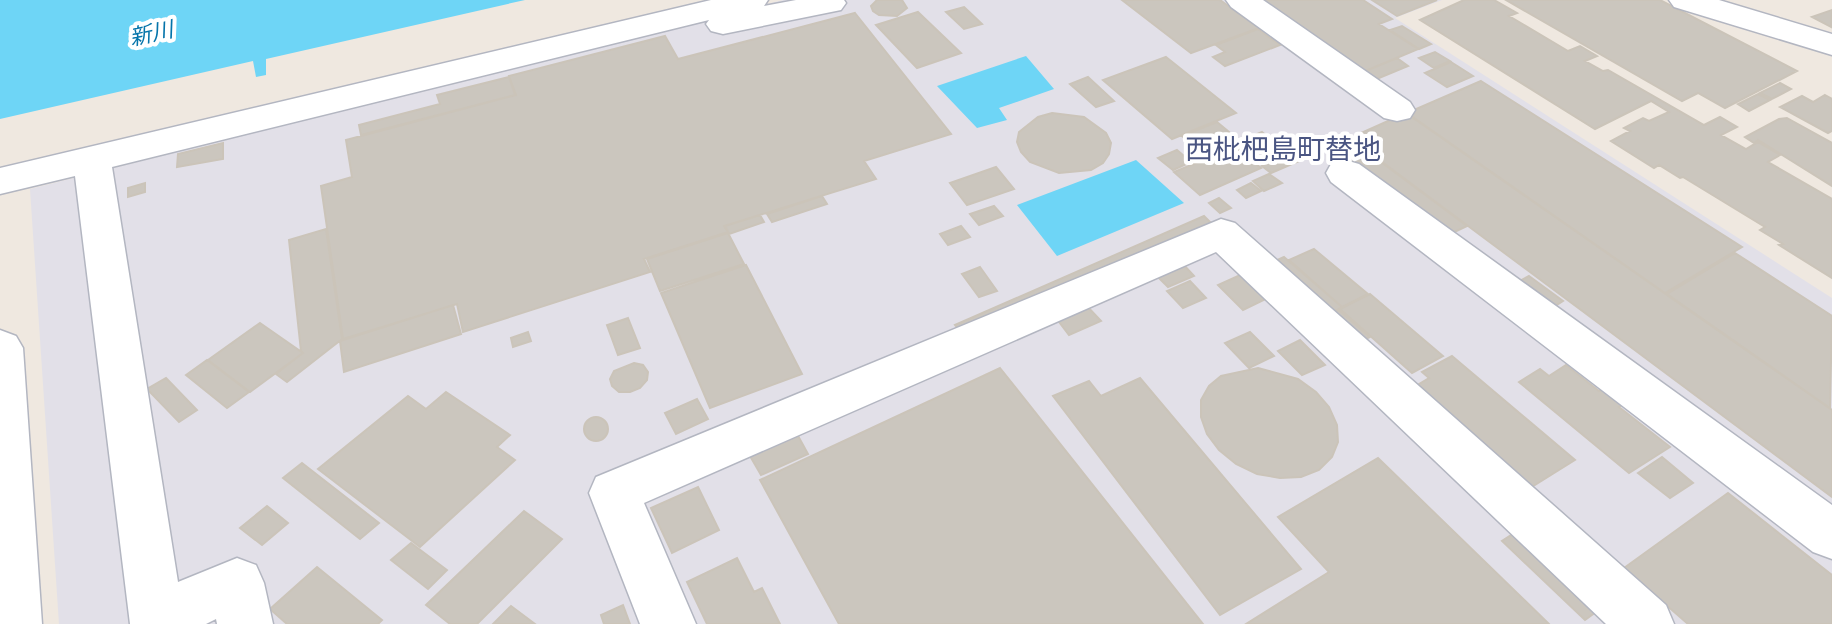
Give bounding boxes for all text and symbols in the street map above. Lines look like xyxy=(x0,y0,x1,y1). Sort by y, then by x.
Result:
water label: 新川 xyxy=(126,12,178,53)
district label: 西枇杷島町替地 xyxy=(1185,129,1381,170)

